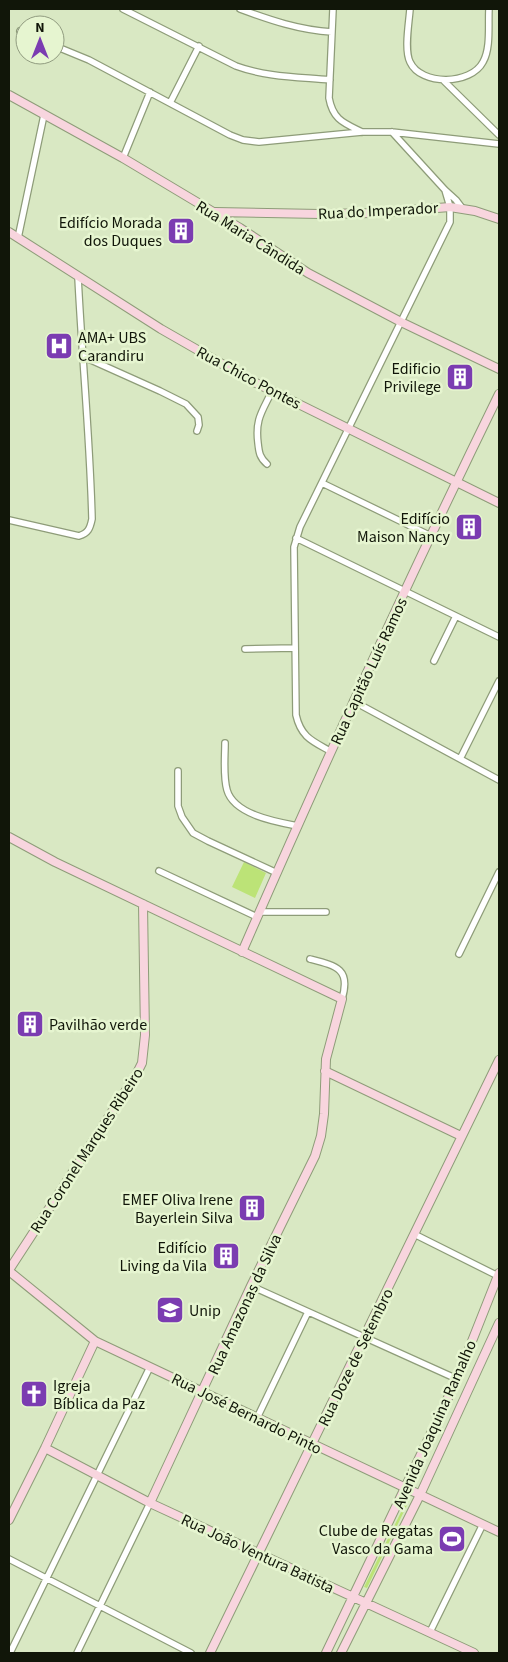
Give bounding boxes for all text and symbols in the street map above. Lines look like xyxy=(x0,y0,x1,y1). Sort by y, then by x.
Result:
north arrow xyxy=(15,15,65,65)
text: N xyxy=(35,18,45,38)
street label: Rua Maria Cândida xyxy=(192,195,309,280)
street label: Rua do Imperador xyxy=(317,197,439,225)
place label: Edifício Morada dos Duques xyxy=(59,212,162,252)
building icon: Edifício Morada dos Duques xyxy=(166,216,196,246)
place label: AMA+ UBS Carandiru xyxy=(78,327,146,367)
hospital icon: AMA+ UBS Carandiru xyxy=(44,331,74,361)
street label: Rua Chico Pontes xyxy=(192,341,305,415)
place label: Edificio Privilege xyxy=(383,358,441,398)
building icon: Edificio Privilege xyxy=(445,362,475,392)
place label: Edifício Maison Nancy xyxy=(357,508,451,548)
building icon: Edifício Maison Nancy xyxy=(454,512,484,542)
street label: Rua Capitão Luís Ramos xyxy=(325,594,413,749)
building icon: Pavilhão verde xyxy=(15,1009,45,1039)
place label: Pavilhão verde xyxy=(49,1014,147,1036)
street label: Rua Coronel Marques Ribeiro xyxy=(25,1064,149,1238)
place label: EMEF Oliva Irene Bayerlein Silva xyxy=(122,1189,233,1229)
building icon: EMEF Oliva Irene Bayerlein Silva xyxy=(237,1193,267,1223)
street label: Rua Amazonas da Silva xyxy=(203,1230,287,1378)
place label: Edifício Living da Vila xyxy=(119,1237,207,1277)
building icon: Edifício Living da Vila xyxy=(211,1241,241,1271)
street label: Rua Doze de Setembro xyxy=(313,1285,399,1430)
school or university icon: Unip xyxy=(155,1295,185,1325)
place label: Unip xyxy=(189,1300,221,1322)
street label: Avenida Joaquina Ramalho xyxy=(388,1337,482,1512)
street label: Rua José Bernardo Pinto xyxy=(168,1368,325,1460)
place label: Igreja Bíblica da Paz xyxy=(53,1375,145,1415)
church icon: Igreja Bíblica da Paz xyxy=(19,1379,49,1409)
street label: Rua João Ventura Batista xyxy=(177,1509,338,1599)
place label: Clube de Regatas Vasco da Gama xyxy=(319,1520,433,1560)
sports icon: Clube de Regatas Vasco da Gama xyxy=(437,1524,467,1554)

